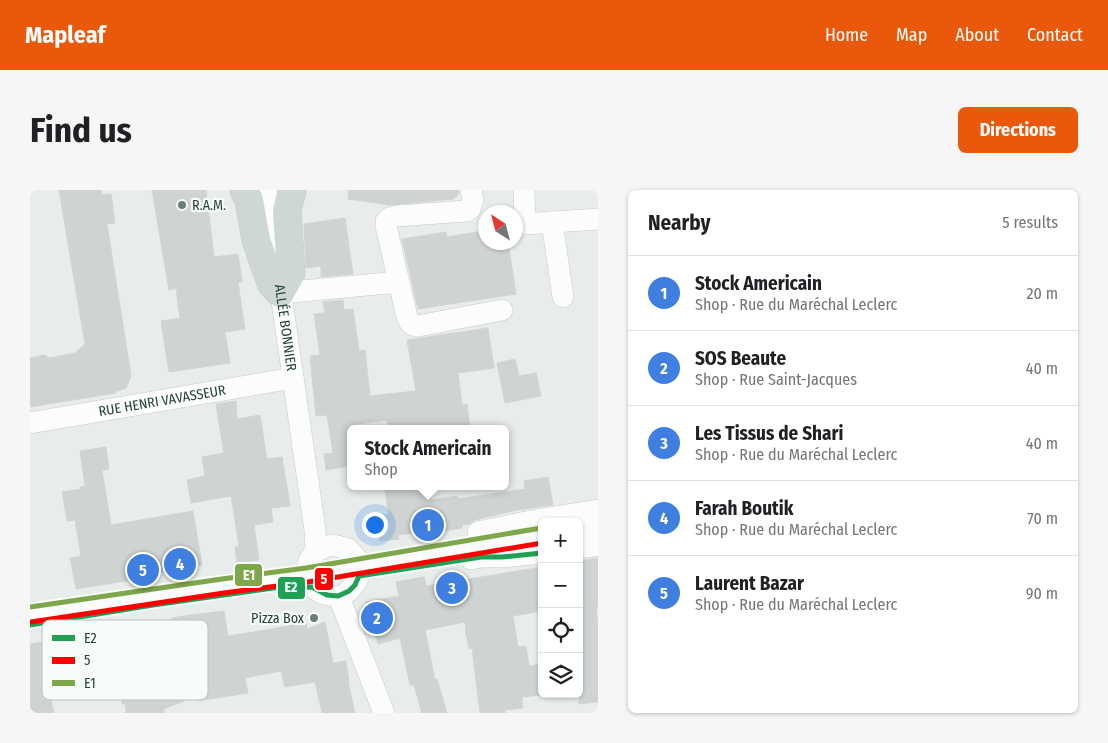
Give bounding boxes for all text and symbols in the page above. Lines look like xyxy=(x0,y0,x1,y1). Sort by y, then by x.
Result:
text: Mapleaf xyxy=(25,21,105,49)
text: Home xyxy=(825,24,868,46)
text: Map xyxy=(896,24,927,46)
text: About xyxy=(955,24,999,46)
text: Contact xyxy=(1027,24,1083,46)
button: Directions xyxy=(958,107,1078,153)
text: Find us xyxy=(30,109,132,151)
place label: R.A.M. xyxy=(192,197,226,214)
marker: R.A.M. xyxy=(176,199,188,211)
north arrow xyxy=(478,205,523,250)
text: Nearby xyxy=(648,210,710,236)
text: 5 results xyxy=(1002,213,1058,232)
text: Stock Americain xyxy=(695,272,822,295)
street label: ALLÉE BONNIER xyxy=(271,283,300,373)
text: 1 xyxy=(661,284,667,303)
text: 20 m xyxy=(1027,284,1058,303)
text: Shop · Rue du Maréchal Leclerc xyxy=(695,295,897,314)
text: SOS Beaute xyxy=(695,347,786,370)
text: 2 xyxy=(660,359,668,378)
text: 40 m xyxy=(1026,359,1058,378)
text: Shop · Rue Saint-Jacques xyxy=(695,370,857,389)
street label: RUE HENRI VAVASSEUR xyxy=(97,382,227,420)
text: Les Tissus de Shari xyxy=(695,422,843,445)
popup xyxy=(347,425,509,490)
text: 3 xyxy=(660,434,668,453)
text: 40 m xyxy=(1026,434,1058,453)
text: Stock Americain xyxy=(365,437,492,460)
text: Shop · Rue du Maréchal Leclerc xyxy=(695,445,897,464)
text: Shop xyxy=(365,460,398,479)
text: Farah Boutik xyxy=(695,497,793,520)
pin: 1 xyxy=(412,506,444,544)
text: 4 xyxy=(660,509,668,528)
text: 70 m xyxy=(1027,509,1058,528)
your location xyxy=(362,512,388,538)
map controls xyxy=(538,518,583,698)
button: + xyxy=(538,518,583,563)
text: Shop · Rue du Maréchal Leclerc xyxy=(695,520,897,539)
pin: 4 xyxy=(164,545,196,583)
pin: 5 xyxy=(127,551,159,589)
line badge: E1 xyxy=(234,563,263,587)
button: − xyxy=(538,563,583,608)
text: E1 xyxy=(243,567,255,584)
line badge: 5 xyxy=(314,567,334,591)
pin: 3 xyxy=(436,569,468,607)
text: 5 xyxy=(321,571,328,588)
text: Laurent Bazar xyxy=(695,572,804,595)
line badge: E2 xyxy=(277,576,306,600)
text: E2 xyxy=(284,579,298,596)
text: 5 xyxy=(660,584,668,603)
text: 90 m xyxy=(1026,584,1058,603)
text: Shop · Rue du Maréchal Leclerc xyxy=(695,595,897,614)
pin: 2 xyxy=(361,599,393,637)
button: locate xyxy=(538,608,583,653)
place label: Pizza Box xyxy=(251,610,305,627)
marker: Pizza Box xyxy=(308,612,320,624)
legend xyxy=(42,620,208,700)
text: E2 xyxy=(84,630,97,647)
text: 5 xyxy=(84,652,90,669)
button: layers xyxy=(538,653,583,698)
text: E1 xyxy=(84,675,96,692)

